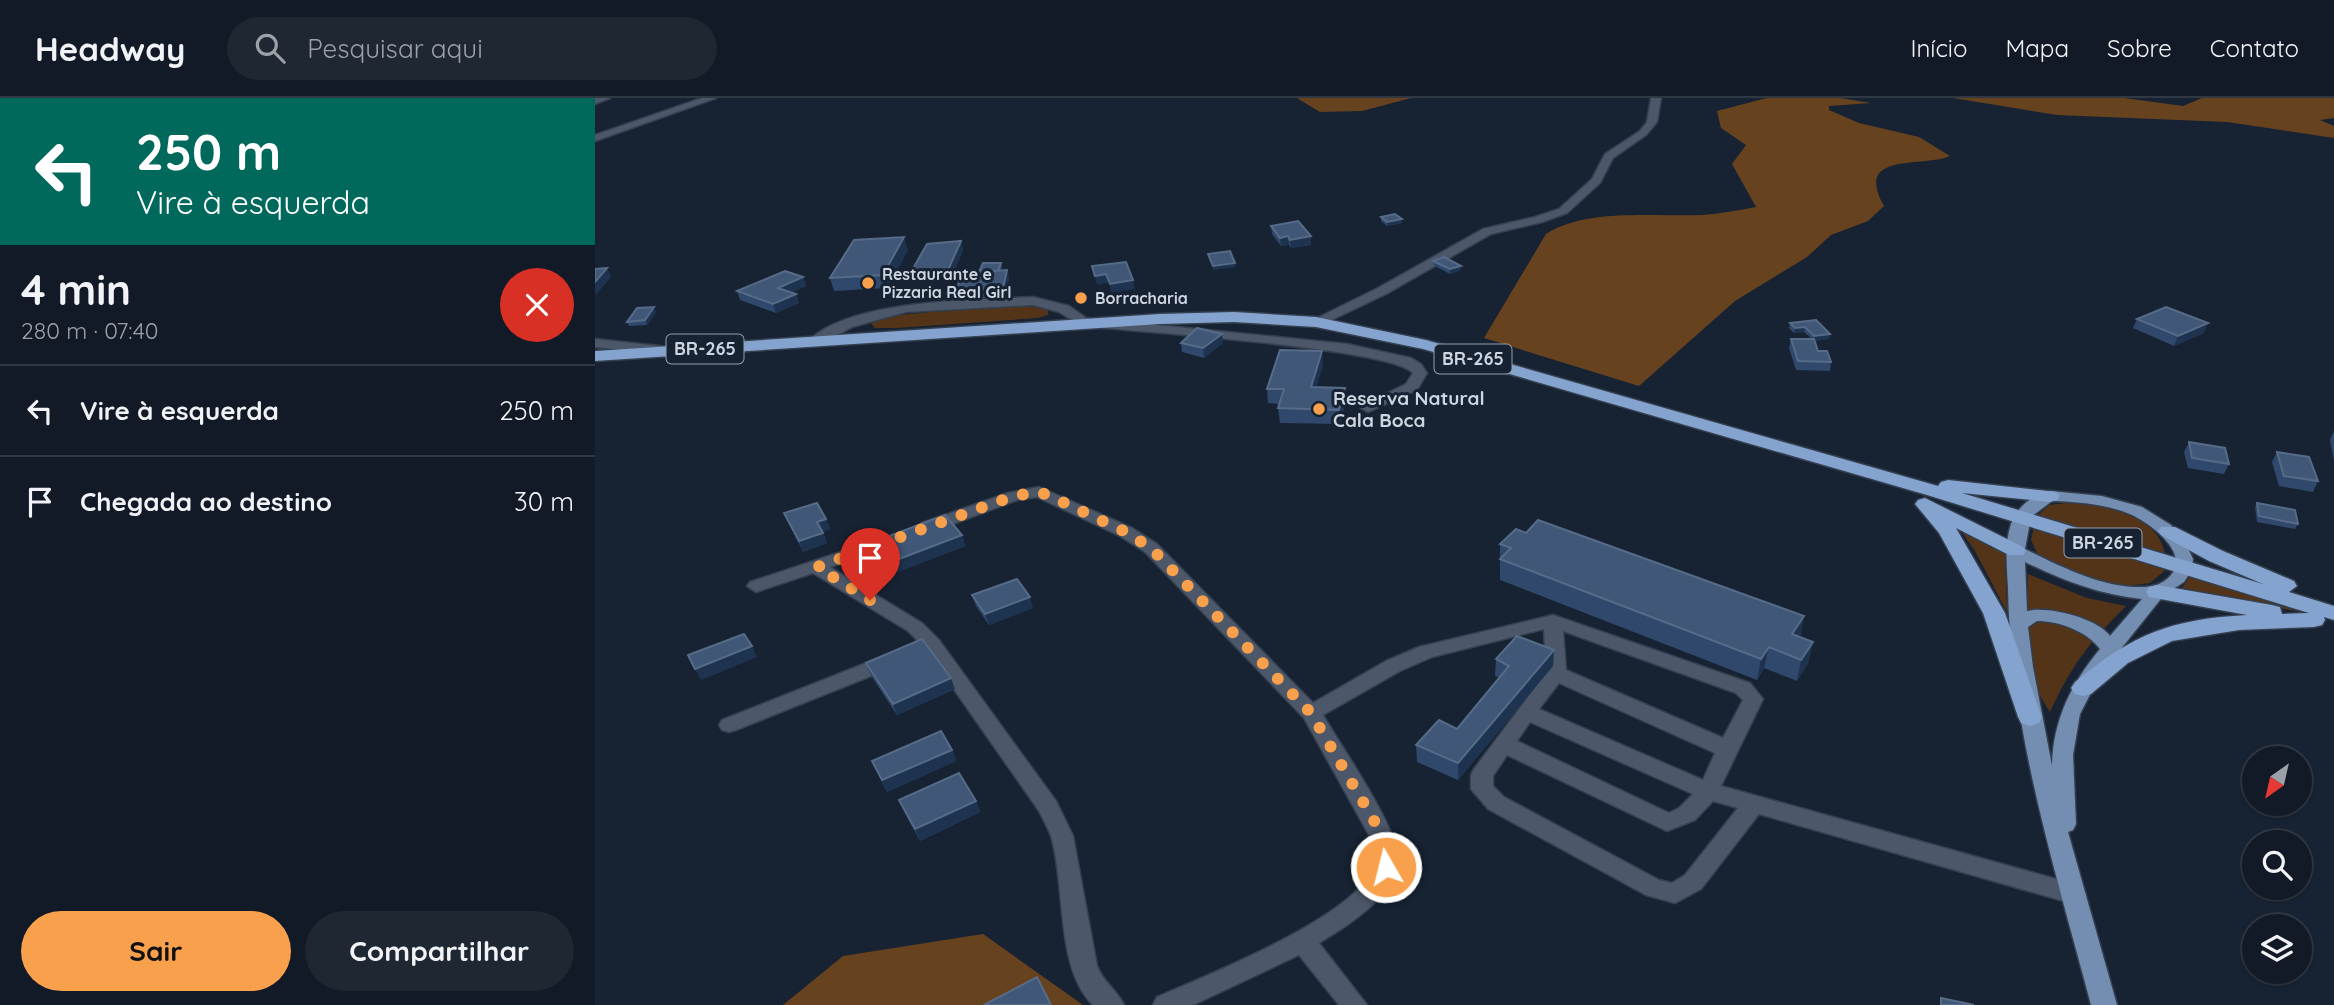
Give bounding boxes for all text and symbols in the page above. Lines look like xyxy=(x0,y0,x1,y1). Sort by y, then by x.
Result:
search box xyxy=(227,17,717,80)
text: Headway xyxy=(35,28,185,69)
icon: search xyxy=(251,29,289,67)
text: Pesquisar aqui xyxy=(307,32,483,65)
text: Início xyxy=(1910,33,1967,63)
text: Mapa xyxy=(2005,33,2069,63)
text: Sobre xyxy=(2107,33,2172,63)
text: Contato xyxy=(2210,33,2299,63)
text: 250 m xyxy=(136,121,281,182)
icon: left xyxy=(21,126,112,217)
text: Vire à esquerda xyxy=(136,182,370,222)
text: 4 min xyxy=(21,263,131,316)
place label: Restaurante e Pizzaria Real Girl xyxy=(882,264,1012,302)
button: close xyxy=(500,268,574,342)
marker: Restaurante e Pizzaria Real Girl xyxy=(860,275,876,291)
place label: Borracharia xyxy=(1095,288,1188,308)
marker: Borracharia xyxy=(1073,290,1089,306)
text: 280 m · 07:40 xyxy=(21,316,158,345)
road number: BR-265 xyxy=(667,334,743,363)
road number: BR-265 xyxy=(1435,344,1512,374)
place label: Reserva Natural Cala Boca xyxy=(1333,386,1485,432)
icon: left xyxy=(21,392,59,430)
text: Vire à esquerda xyxy=(80,394,279,427)
text: 250 m xyxy=(499,394,574,427)
marker: Reserva Natural Cala Boca xyxy=(1311,401,1327,417)
icon: arrive xyxy=(21,483,59,521)
text: Chegada ao destino xyxy=(80,485,332,518)
text: 30 m xyxy=(514,485,574,518)
pin xyxy=(840,528,900,600)
road number: BR-265 xyxy=(2065,528,2141,558)
icon: arrive xyxy=(851,539,889,577)
north arrow xyxy=(2242,746,2312,816)
map controls xyxy=(2242,746,2312,984)
position arrow xyxy=(1349,830,1423,904)
button: search xyxy=(2242,830,2312,900)
button: Sair xyxy=(21,911,291,991)
button: Compartilhar xyxy=(305,911,574,991)
button: layers xyxy=(2242,914,2312,984)

